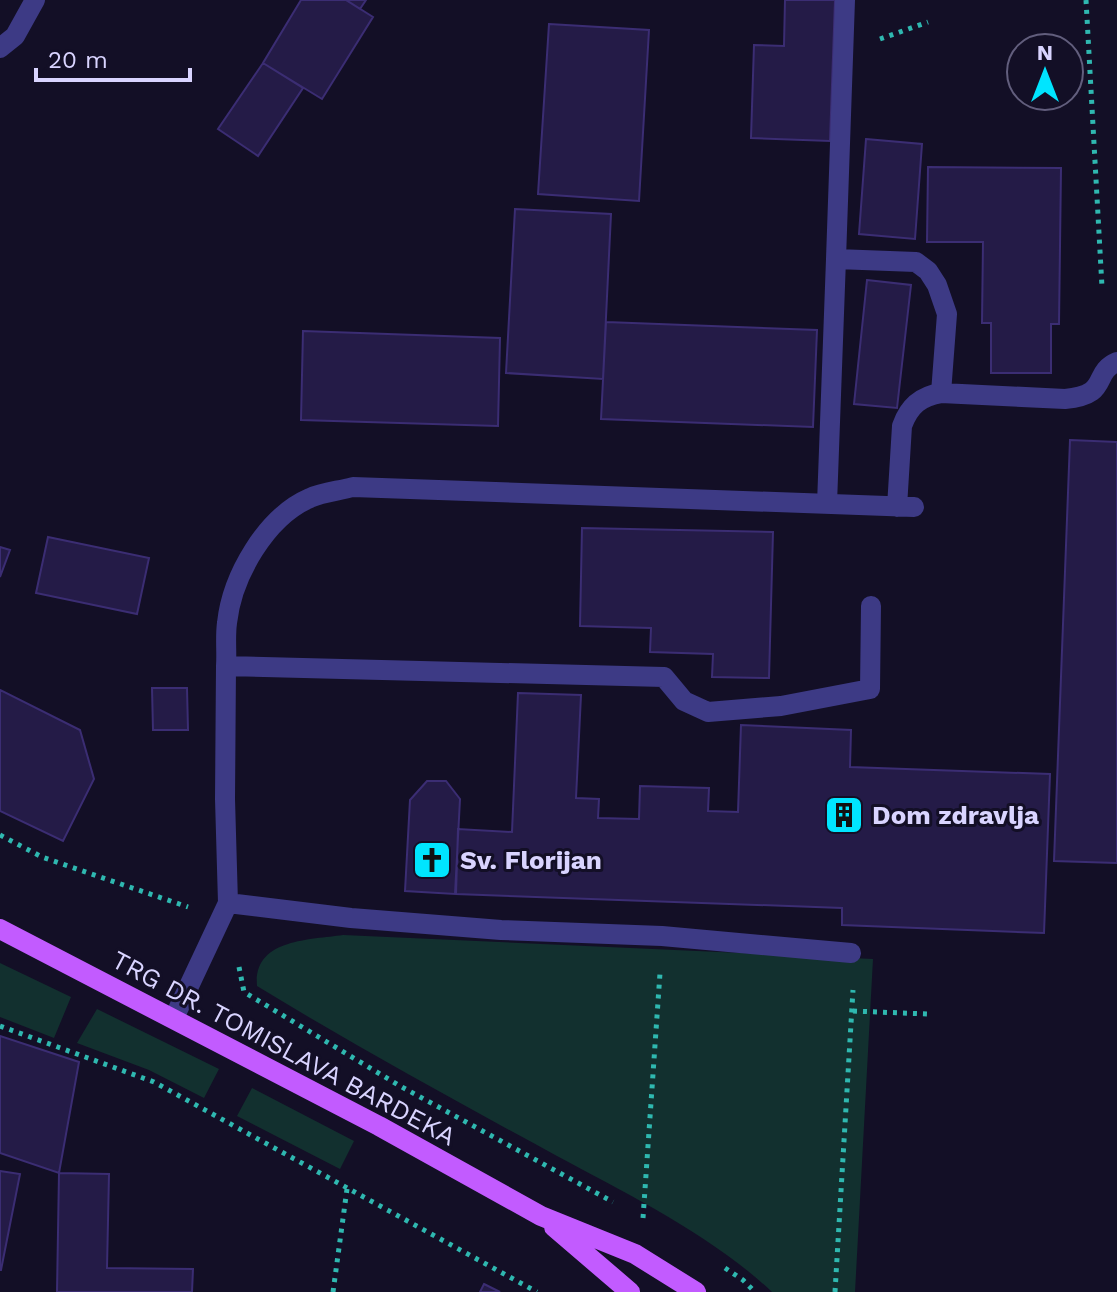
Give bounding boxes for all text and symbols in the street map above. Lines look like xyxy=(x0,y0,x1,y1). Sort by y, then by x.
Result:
scale bar xyxy=(36,32,190,82)
north arrow xyxy=(1005,32,1085,112)
text: N xyxy=(1037,40,1053,65)
text: 20 m xyxy=(48,46,108,74)
building icon: Dom zdravlja xyxy=(823,794,865,836)
place label: Dom zdravlja xyxy=(872,800,1039,830)
church icon: Sv. Florijan xyxy=(411,839,453,881)
place label: Sv. Florijan xyxy=(460,845,602,875)
street label: TRG DR. TOMISLAVA BARDEKA xyxy=(107,944,461,1152)

